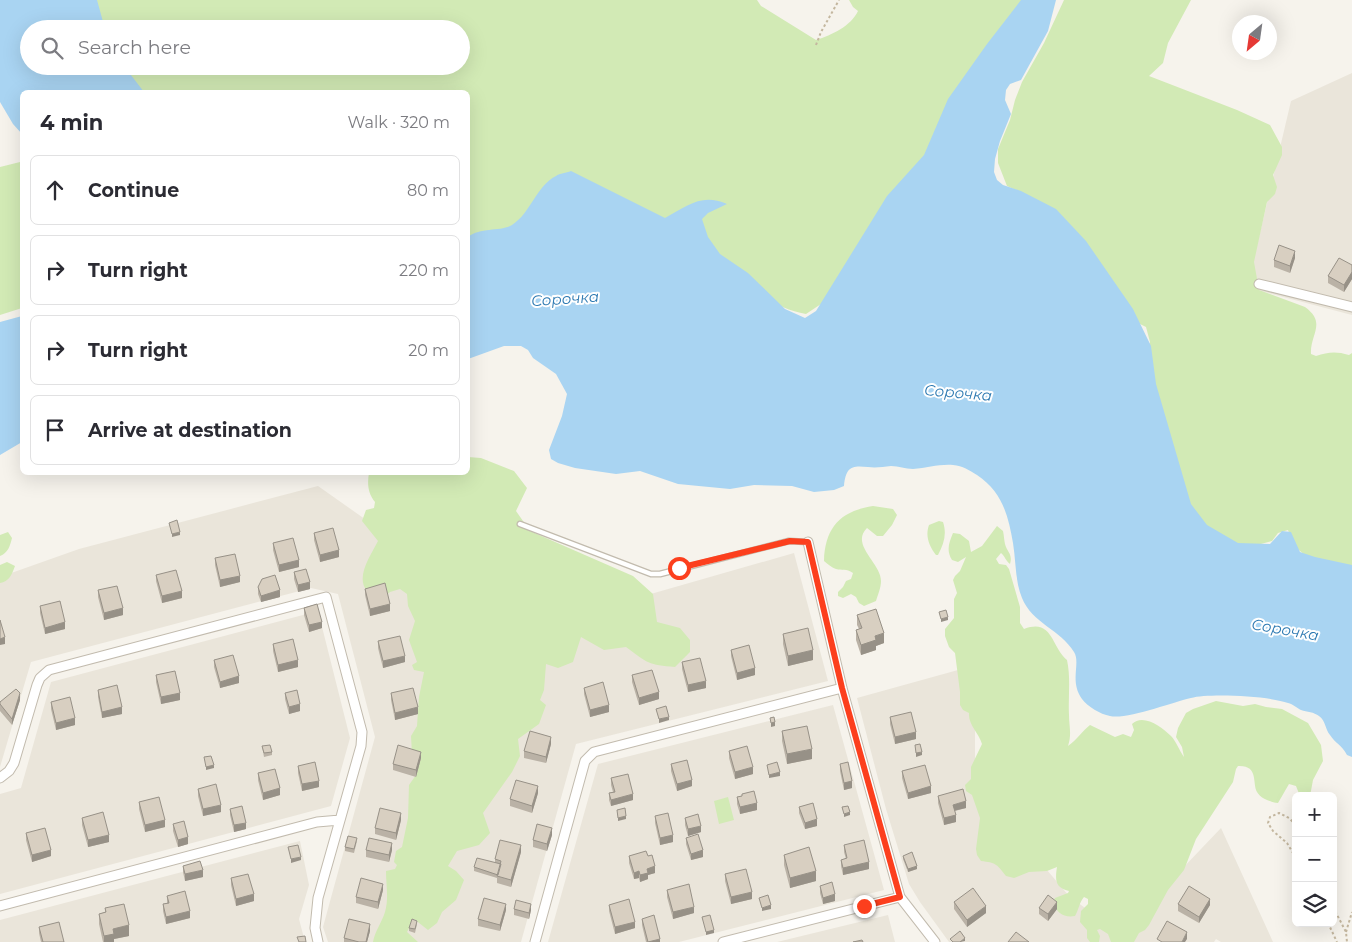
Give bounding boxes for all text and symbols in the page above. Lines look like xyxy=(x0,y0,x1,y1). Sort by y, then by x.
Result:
north arrow xyxy=(1232,15,1277,60)
search box xyxy=(20,20,470,75)
icon: search xyxy=(38,34,66,62)
text: Search here xyxy=(78,36,191,59)
text: 4 min xyxy=(40,110,103,135)
text: Walk · 320 m xyxy=(348,113,450,132)
icon: ahead xyxy=(41,176,69,204)
text: Continue xyxy=(88,179,179,202)
text: 80 m xyxy=(407,181,449,200)
icon: right xyxy=(41,256,69,284)
text: Turn right xyxy=(88,259,188,282)
text: 220 m xyxy=(399,261,449,280)
water label: Сорочка xyxy=(530,287,600,310)
icon: right xyxy=(41,336,69,364)
text: Turn right xyxy=(88,339,188,362)
text: 20 m xyxy=(408,341,449,360)
water label: Сорочка xyxy=(923,380,993,405)
icon: arrive xyxy=(41,416,69,444)
text: Arrive at destination xyxy=(88,419,292,442)
route start xyxy=(668,557,691,580)
water label: Сорочка xyxy=(1250,614,1320,645)
map controls xyxy=(1292,792,1337,927)
button: + xyxy=(1292,792,1337,837)
button: − xyxy=(1292,837,1337,882)
button: layers xyxy=(1292,882,1337,927)
route end xyxy=(853,895,876,918)

